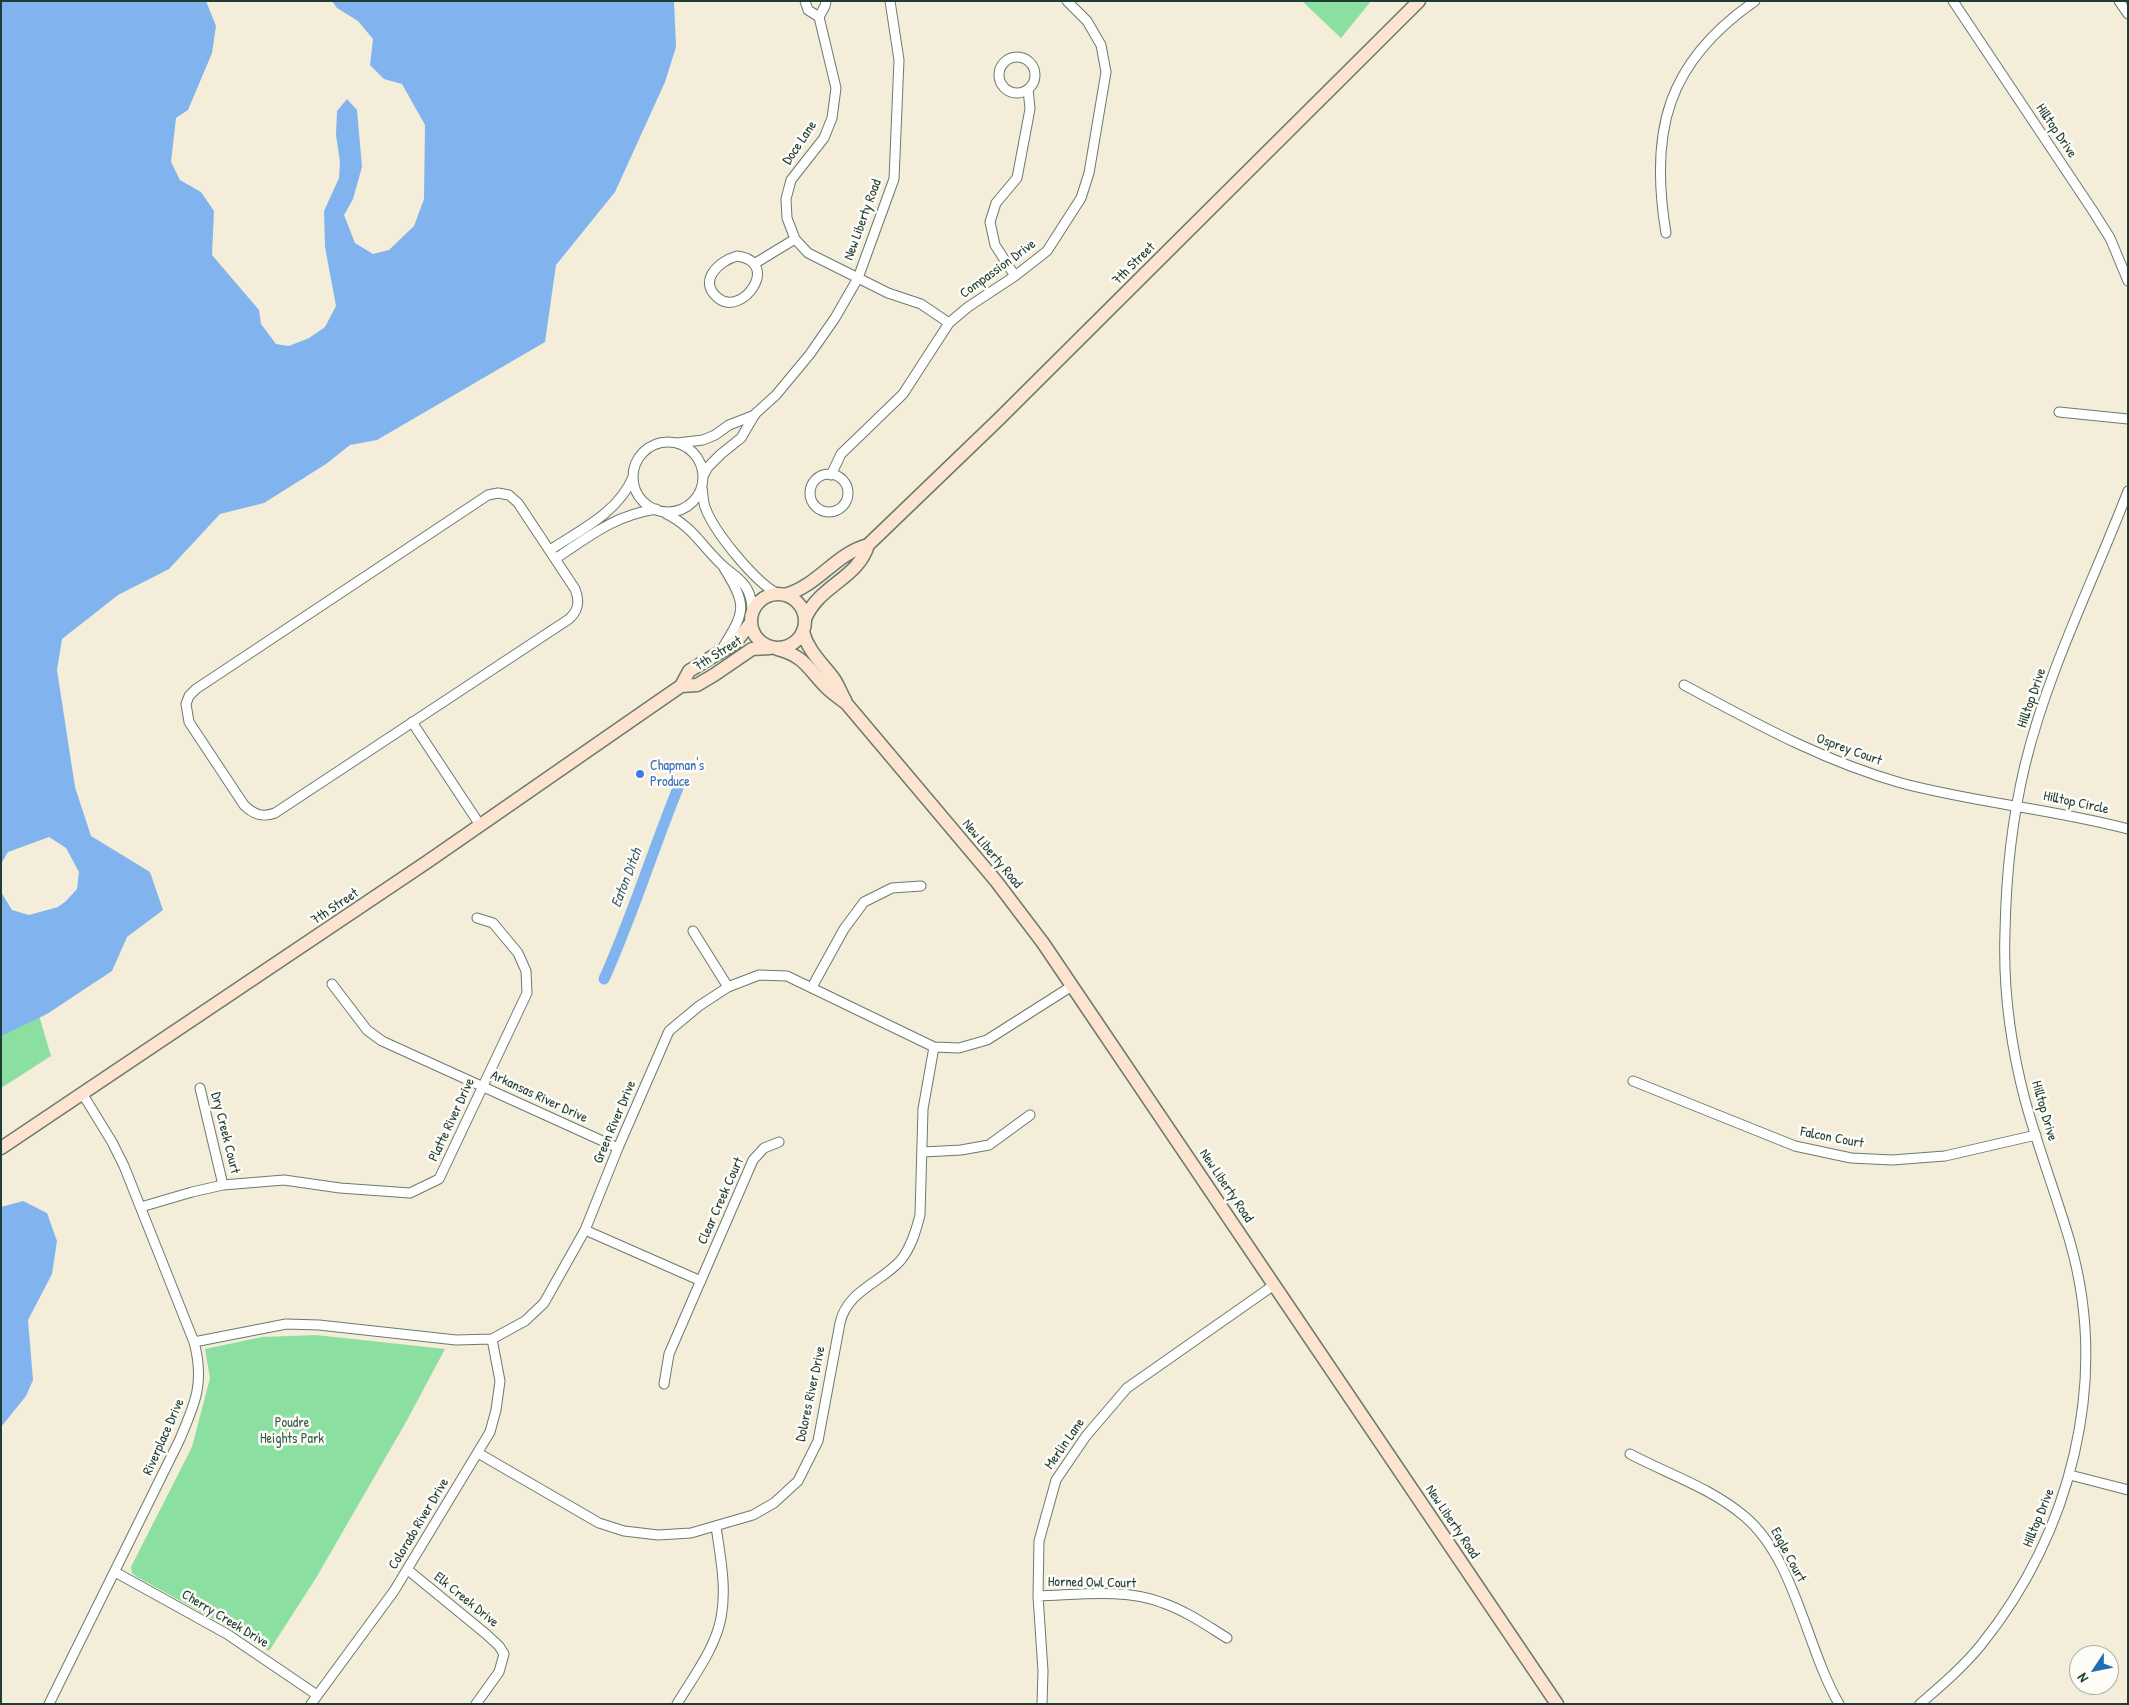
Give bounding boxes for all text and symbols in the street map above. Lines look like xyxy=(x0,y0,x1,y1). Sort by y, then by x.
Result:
street label: Hilltop Drive xyxy=(2032,101,2080,161)
street label: Doce Lane xyxy=(779,118,821,168)
street label: New Liberty Road xyxy=(841,177,885,263)
street label: Compassion Drive xyxy=(957,236,1039,302)
street label: 7th Street xyxy=(1109,239,1159,289)
street label: 7th Street xyxy=(691,633,745,675)
street label: Hilltop Drive xyxy=(2014,666,2050,730)
street label: Osprey Court xyxy=(1814,730,1884,770)
place label: Chapman's Produce xyxy=(650,758,704,790)
marker: Chapman's Produce xyxy=(634,768,646,780)
street label: Hilltop Circle xyxy=(2042,788,2110,818)
street label: New Liberty Road xyxy=(958,816,1026,892)
water label: Eaton Ditch xyxy=(608,846,646,910)
street label: 7th Street xyxy=(308,885,362,929)
street label: Arkansas River Drive xyxy=(488,1067,590,1127)
street label: Platte River Drive xyxy=(425,1076,479,1164)
street label: Green River Drive xyxy=(590,1078,640,1166)
street label: Hilltop Drive xyxy=(2027,1079,2061,1143)
street label: Dry Creek Court xyxy=(207,1090,243,1176)
street label: Falcon Court xyxy=(1799,1124,1865,1152)
street label: New Liberty Road xyxy=(1195,1146,1257,1226)
street label: Clear Creek Court xyxy=(694,1155,748,1247)
street label: Dolores River Drive xyxy=(793,1345,829,1443)
street label: Riverplace Drive xyxy=(140,1396,188,1478)
park label: Poudre Heights Park xyxy=(260,1415,324,1448)
street label: Merlin Lane xyxy=(1041,1415,1089,1473)
street label: Colorado River Drive xyxy=(385,1475,453,1573)
street label: New Liberty Road xyxy=(1421,1482,1483,1562)
street label: Hilltop Drive xyxy=(2020,1486,2058,1550)
street label: Eagle Court xyxy=(1767,1525,1809,1585)
street label: Elk Creek Drive xyxy=(430,1569,502,1631)
street label: Horned Owl Court xyxy=(1048,1574,1136,1592)
street label: Cherry Creek Drive xyxy=(178,1586,272,1652)
north arrow xyxy=(2069,1645,2119,1695)
text: N xyxy=(2072,1670,2092,1687)

